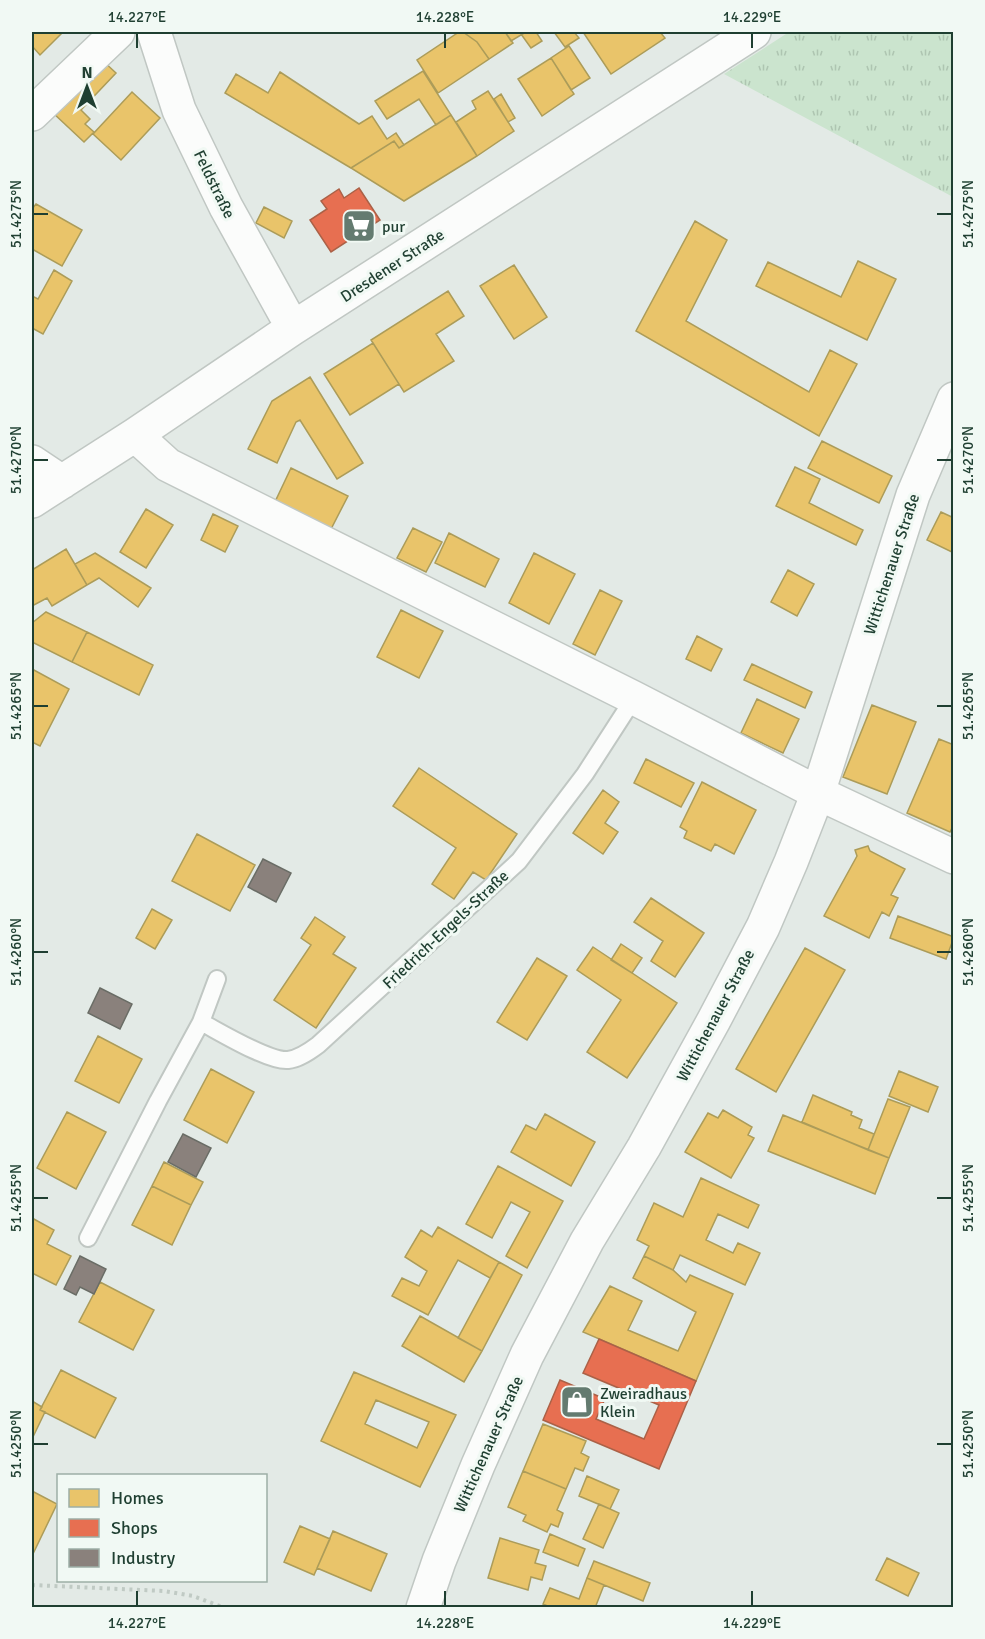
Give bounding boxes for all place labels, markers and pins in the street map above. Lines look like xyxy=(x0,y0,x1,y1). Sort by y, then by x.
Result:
supermarket icon: pur xyxy=(341,208,377,244)
place label: pur xyxy=(382,217,405,237)
shop icon: Zweiradhaus Klein xyxy=(559,1384,595,1420)
place label: Zweiradhaus Klein xyxy=(600,1384,687,1422)

